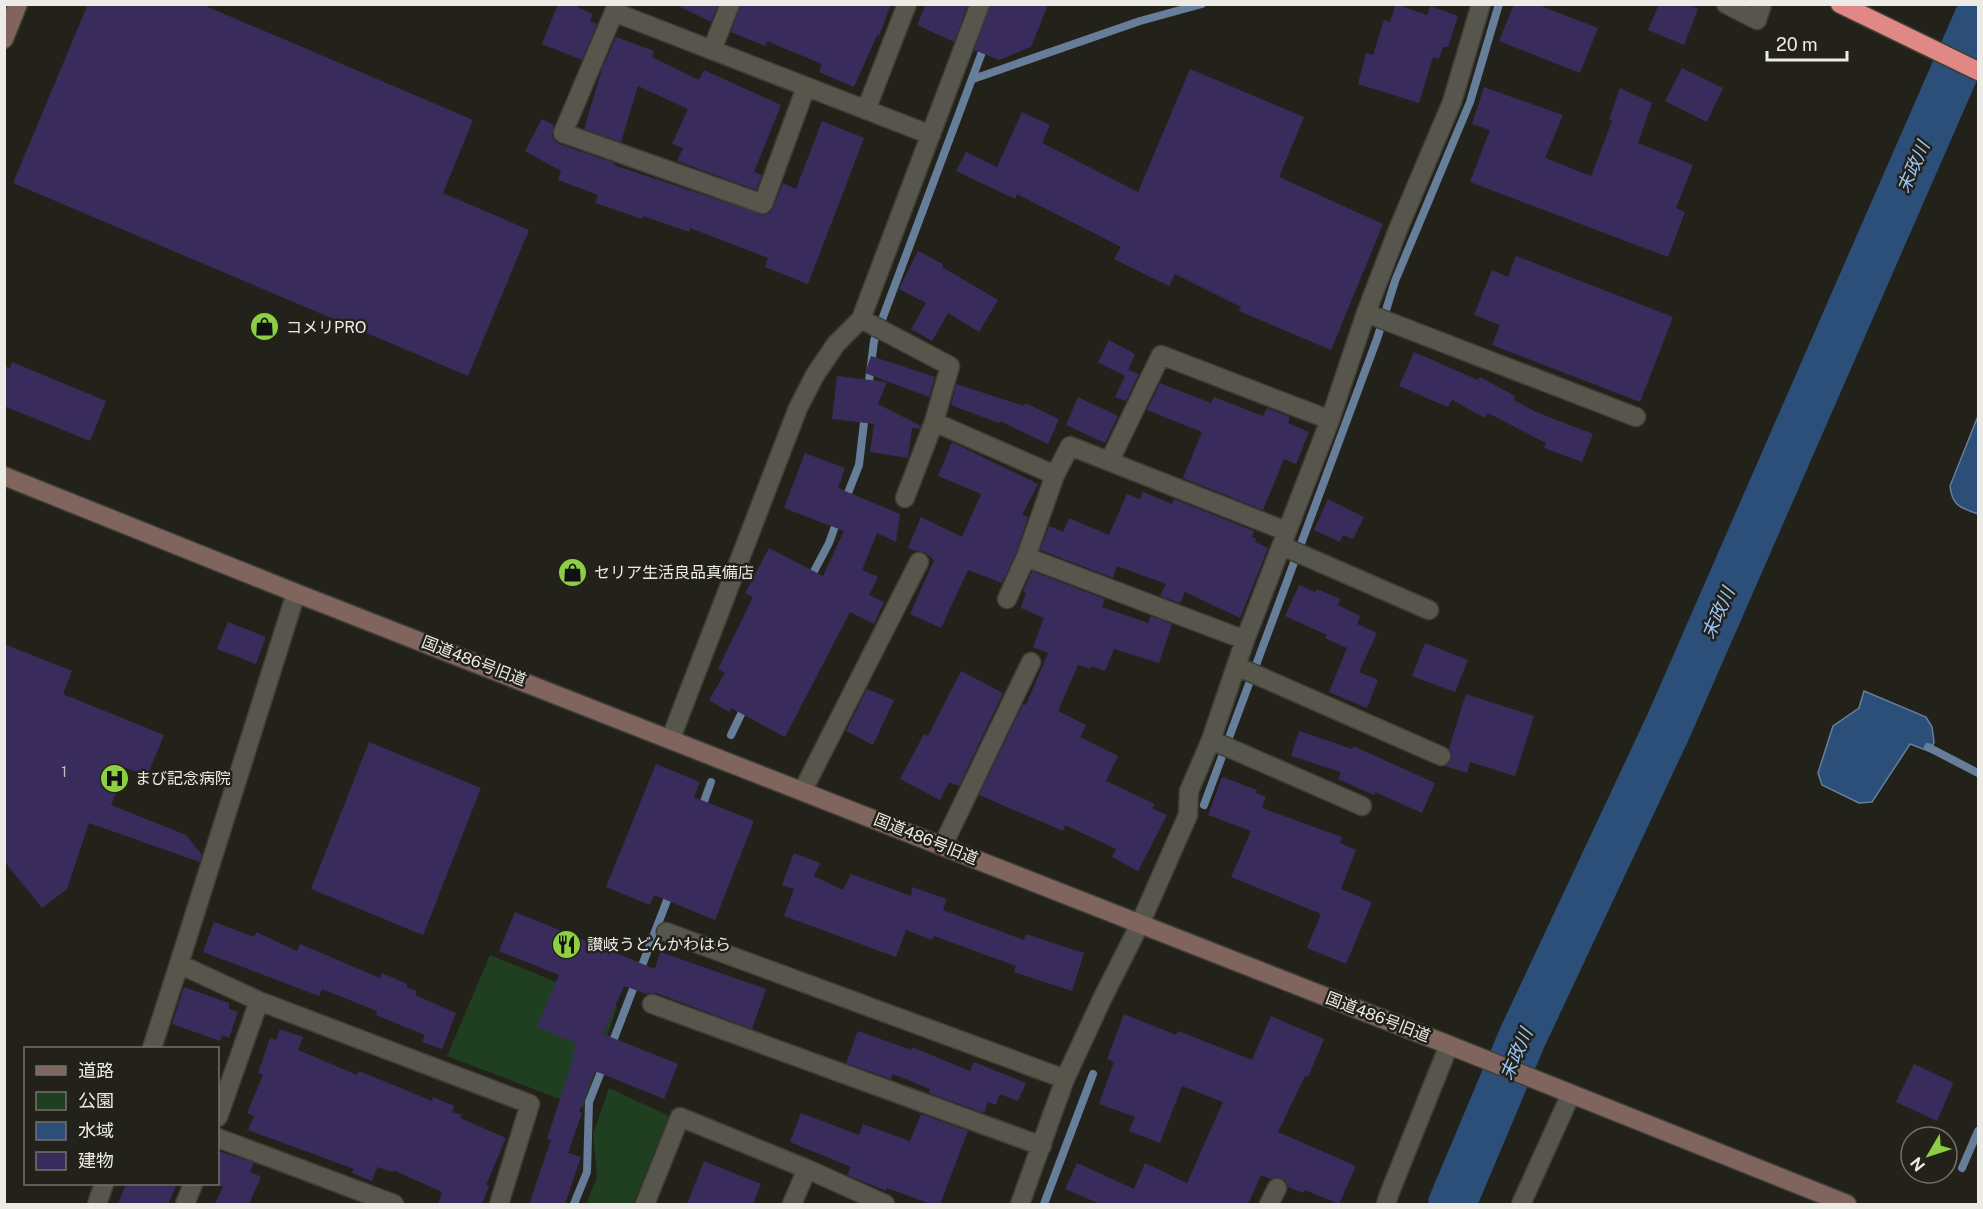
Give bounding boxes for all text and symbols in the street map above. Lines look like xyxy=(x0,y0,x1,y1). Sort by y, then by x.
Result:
scale bar xyxy=(1767,24,1846,62)
text: 20 m xyxy=(1776,34,1818,55)
water label: 末政川 xyxy=(1892,136,1934,196)
shop icon: コメリPRO xyxy=(249,311,281,343)
place label: コメリPRO xyxy=(286,318,367,337)
shop icon: セリア生活良品真備店 xyxy=(557,556,589,588)
place label: セリア生活良品真備店 xyxy=(594,563,754,582)
water label: 末政川 xyxy=(1697,582,1739,642)
street label: 国道486号旧道 xyxy=(419,632,529,690)
hospital icon: まび記念病院 xyxy=(98,762,130,794)
house number: 1 xyxy=(61,764,67,780)
place label: まび記念病院 xyxy=(135,769,231,788)
street label: 国道486号旧道 xyxy=(871,810,981,868)
restaurant icon: 讃岐うどんかわはら xyxy=(550,928,582,960)
place label: 讃岐うどんかわはら xyxy=(587,935,731,954)
street label: 国道486号旧道 xyxy=(1323,988,1433,1046)
water label: 末政川 xyxy=(1495,1023,1537,1083)
legend xyxy=(24,1047,219,1185)
text: 道路 xyxy=(78,1060,114,1081)
text: 公園 xyxy=(78,1090,114,1111)
text: 水域 xyxy=(78,1120,114,1141)
north arrow xyxy=(1899,1125,1959,1185)
text: 建物 xyxy=(78,1150,114,1171)
text: N xyxy=(1906,1153,1929,1175)

